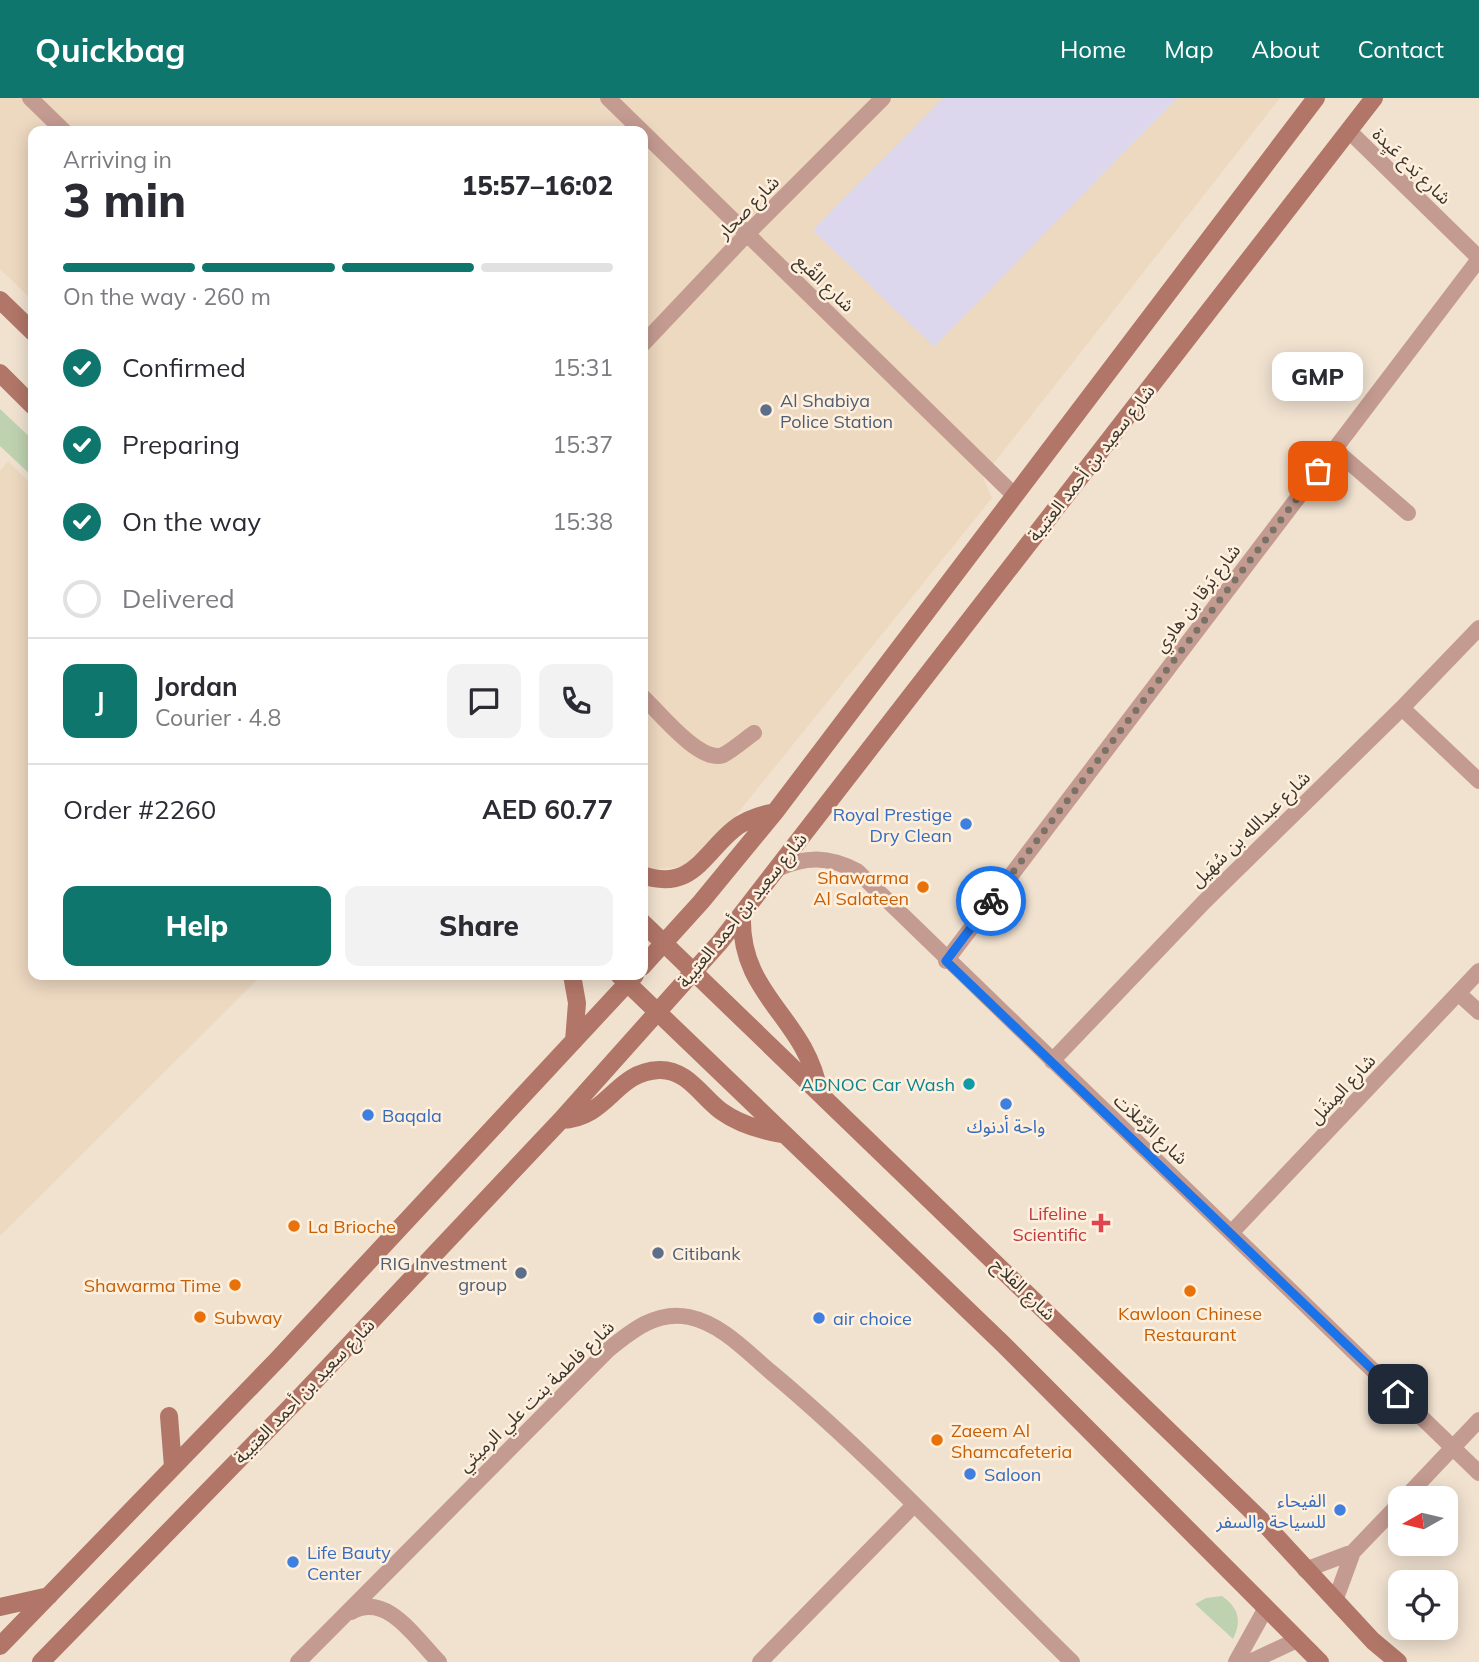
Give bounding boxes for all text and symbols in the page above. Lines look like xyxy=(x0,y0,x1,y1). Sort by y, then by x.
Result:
text: Quickbag xyxy=(35,29,186,70)
text: Home xyxy=(1060,34,1126,64)
text: Map xyxy=(1164,34,1214,64)
text: About xyxy=(1252,34,1320,64)
text: Contact xyxy=(1358,34,1444,64)
street label: شارع بَدع عَيِدة xyxy=(1366,123,1456,211)
text: Arriving in xyxy=(63,145,172,174)
text: 15:57–16:02 xyxy=(462,169,613,202)
street label: شارع صحار xyxy=(711,170,786,246)
text: 3 min xyxy=(63,171,186,229)
street label: شارع القُبع xyxy=(789,249,859,319)
text: On the way · 260 m xyxy=(63,282,271,311)
icon: check xyxy=(63,349,101,387)
text: Confirmed xyxy=(122,351,246,384)
callout: GMP xyxy=(1272,352,1364,401)
text: 15:31 xyxy=(553,353,613,382)
text: GMP xyxy=(1291,362,1344,391)
street label: شارع سعيد بن أحمد العتيبة xyxy=(1022,380,1162,548)
place label: Al Shabiya Police Station xyxy=(780,389,893,433)
marker: Al Shabiya Police Station xyxy=(758,402,774,418)
icon: check xyxy=(63,426,101,464)
text: Preparing xyxy=(122,428,240,461)
text: 15:37 xyxy=(553,430,613,459)
pin xyxy=(1288,441,1348,501)
icon: bag xyxy=(1299,452,1337,490)
icon: check xyxy=(63,503,101,541)
text: On the way xyxy=(122,505,261,538)
text: 15:38 xyxy=(553,507,613,536)
street label: شارع بَرقا بن هادِي xyxy=(1149,539,1248,659)
text: Delivered xyxy=(122,582,235,615)
button: chat xyxy=(447,664,521,738)
button: phone xyxy=(539,664,613,738)
text: Jordan xyxy=(155,670,238,703)
text: J xyxy=(95,685,105,718)
text: Courier · 4.8 xyxy=(155,703,281,732)
street label: شارع عبدالله بن سُهَيل xyxy=(1185,766,1317,894)
text: Order #2260 xyxy=(63,793,216,826)
text: AED 60.77 xyxy=(482,793,613,826)
place label: Royal Prestige Dry Clean xyxy=(833,803,952,847)
marker: Royal Prestige Dry Clean xyxy=(958,816,974,832)
street label: شارع سعيد بن أحمد العتيبة xyxy=(672,828,814,994)
place label: Shawarma Al Salateen xyxy=(813,866,909,910)
courier xyxy=(956,866,1026,936)
marker: Shawarma Al Salateen xyxy=(915,879,931,895)
icon: bike xyxy=(972,882,1010,920)
button: Help xyxy=(63,886,331,966)
button: Share xyxy=(345,886,613,966)
street label: شارع المِشَل xyxy=(1304,1049,1382,1131)
place label: ADNOC Car Wash xyxy=(801,1073,955,1096)
marker: ADNOC Car Wash xyxy=(961,1076,977,1092)
street label: شارع الرَّمْلاَت xyxy=(1107,1089,1193,1171)
marker: واحة أدنوك xyxy=(998,1096,1014,1112)
place label: Baqala xyxy=(382,1104,442,1127)
marker: Baqala xyxy=(360,1107,376,1123)
place label: واحة أدنوك xyxy=(967,1115,1045,1138)
place label: Lifeline Scientific xyxy=(1012,1202,1087,1246)
place label: La Brioche xyxy=(308,1215,396,1238)
marker: Lifeline Scientific xyxy=(1093,1215,1109,1231)
marker: La Brioche xyxy=(286,1218,302,1234)
place label: Citibank xyxy=(672,1242,741,1265)
marker: Citibank xyxy=(650,1245,666,1261)
place label: RIG Investment group xyxy=(380,1252,507,1296)
street label: شارع الفلاح xyxy=(985,1253,1061,1327)
marker: RIG Investment group xyxy=(513,1265,529,1281)
place label: Shawarma Time xyxy=(84,1274,221,1297)
marker: Shawarma Time xyxy=(227,1277,243,1293)
marker: Kawloon Chinese Restaurant xyxy=(1182,1283,1198,1299)
place label: Kawloon Chinese Restaurant xyxy=(1118,1302,1262,1346)
place label: Subway xyxy=(214,1306,282,1329)
place label: air choice xyxy=(833,1307,912,1330)
marker: Subway xyxy=(192,1309,208,1325)
marker: air choice xyxy=(811,1310,827,1326)
street label: شارع سعيد بن أحمد العتيبة xyxy=(229,1314,382,1471)
street label: شارع فاطمة بنت علي الرميثي xyxy=(453,1315,621,1479)
pin xyxy=(1368,1364,1428,1424)
icon: home xyxy=(1379,1375,1417,1413)
place label: Zaeem Al Shamcafeteria xyxy=(951,1419,1072,1463)
marker: Zaeem Al Shamcafeteria xyxy=(929,1432,945,1448)
place label: Saloon xyxy=(984,1463,1041,1486)
marker: Saloon xyxy=(962,1466,978,1482)
north arrow xyxy=(1388,1486,1458,1556)
map controls xyxy=(1388,1486,1458,1640)
place label: الفيحاء للسياحة والسفر xyxy=(1215,1489,1326,1533)
marker: الفيحاء للسياحة والسفر xyxy=(1332,1502,1348,1518)
place label: Life Bauty Center xyxy=(307,1541,391,1585)
marker: Life Bauty Center xyxy=(285,1554,301,1570)
button: locate xyxy=(1388,1570,1458,1640)

